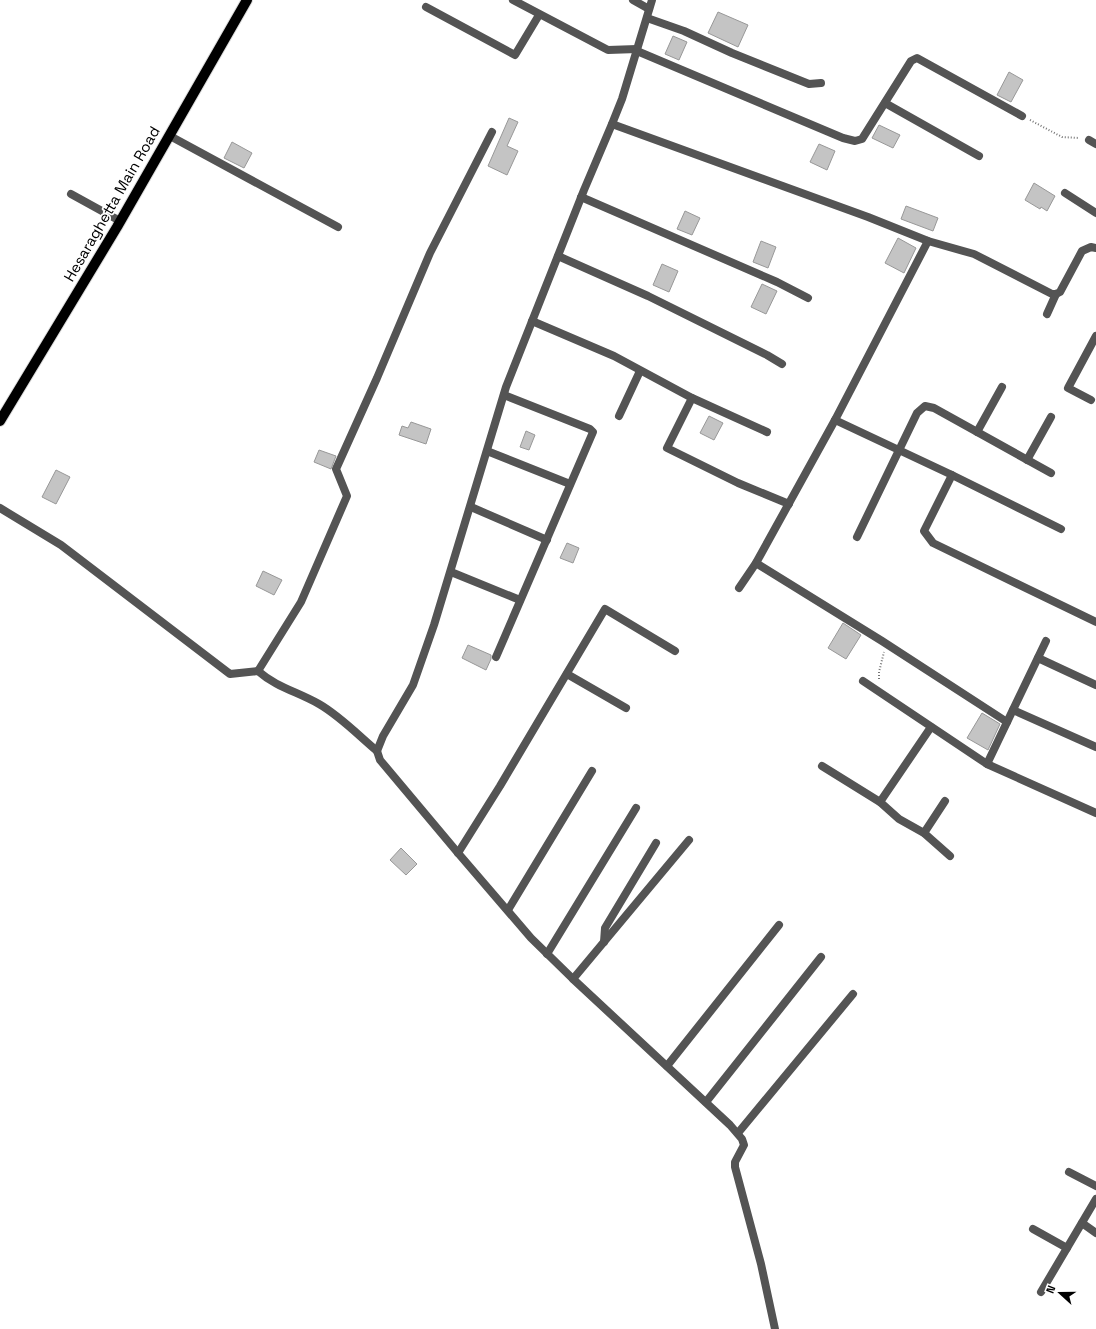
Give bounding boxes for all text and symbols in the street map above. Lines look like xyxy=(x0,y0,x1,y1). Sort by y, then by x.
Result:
street label: Hesaraghetta Main Road xyxy=(59,123,164,285)
north arrow xyxy=(1040,1273,1080,1313)
text: N xyxy=(1043,1283,1059,1295)

